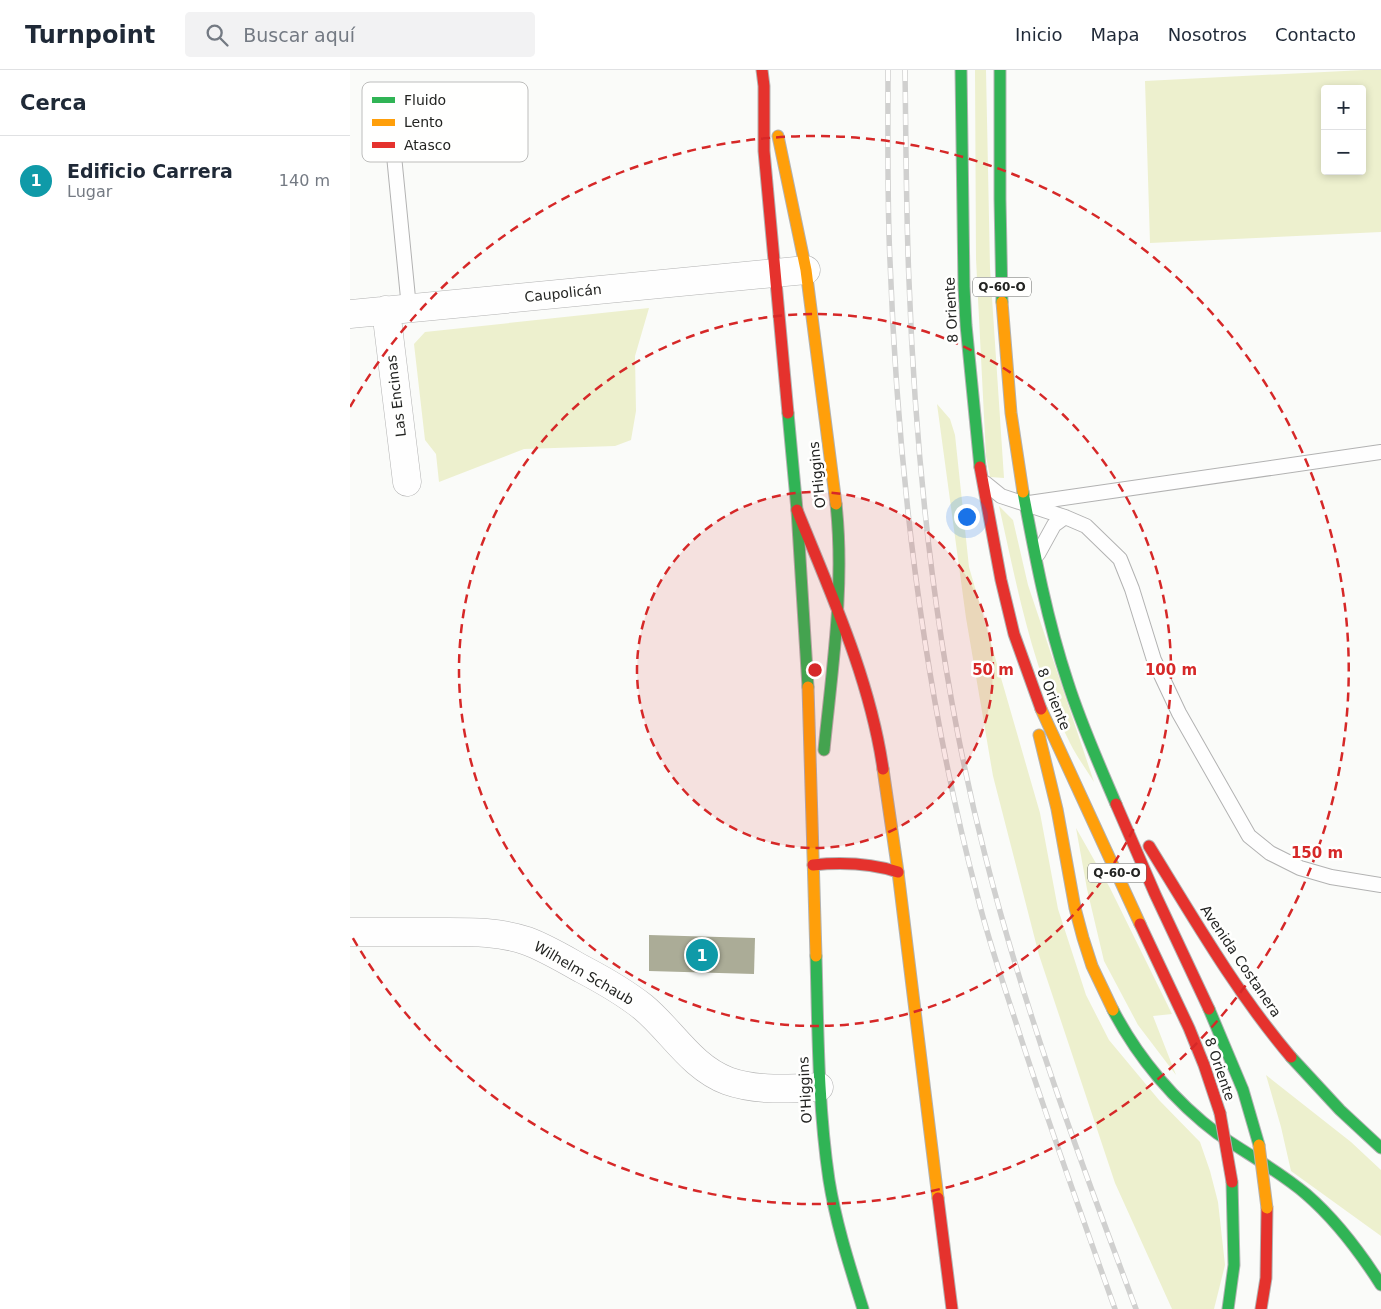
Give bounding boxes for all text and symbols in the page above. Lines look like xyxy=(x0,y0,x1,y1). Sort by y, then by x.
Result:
search box xyxy=(185,12,535,57)
text: Turnpoint xyxy=(25,21,155,49)
icon: search xyxy=(203,21,231,49)
text: Buscar aquí xyxy=(243,24,355,46)
text: Inicio xyxy=(1015,24,1063,45)
text: Mapa xyxy=(1091,24,1140,45)
text: Nosotros xyxy=(1168,24,1247,45)
text: Contacto xyxy=(1275,24,1356,45)
legend xyxy=(362,82,528,162)
map controls xyxy=(1321,85,1366,175)
button: + xyxy=(1321,85,1366,130)
text: Cerca xyxy=(20,91,87,115)
text: Fluido xyxy=(404,92,446,108)
text: Lento xyxy=(404,114,443,130)
button: − xyxy=(1321,130,1366,175)
text: Atasco xyxy=(404,137,451,153)
text: Edificio Carrera xyxy=(67,160,233,182)
text: 1 xyxy=(30,171,42,190)
text: 140 m xyxy=(279,171,330,190)
text: Lugar xyxy=(67,182,112,201)
street label: 8 Oriente xyxy=(941,277,961,343)
road number: Q-60-O xyxy=(973,278,1031,296)
street label: Caupolicán xyxy=(524,281,602,305)
street label: Las Encinas xyxy=(383,354,409,438)
street label: O'Higgins xyxy=(806,441,828,509)
your location xyxy=(954,504,980,530)
centre of rings xyxy=(806,661,824,679)
text: 50 m xyxy=(972,661,1014,679)
text: 100 m xyxy=(1145,661,1197,679)
street label: 8 Oriente xyxy=(1034,666,1074,732)
text: 150 m xyxy=(1291,844,1343,862)
road number: Q-60-O xyxy=(1088,864,1146,882)
street label: Avenida Costanera xyxy=(1198,902,1284,1020)
pin: 1 xyxy=(686,936,718,974)
street label: Wilhelm Schaub xyxy=(531,938,637,1008)
street label: 8 Oriente xyxy=(1202,1035,1238,1103)
street label: O'Higgins xyxy=(795,1056,815,1124)

